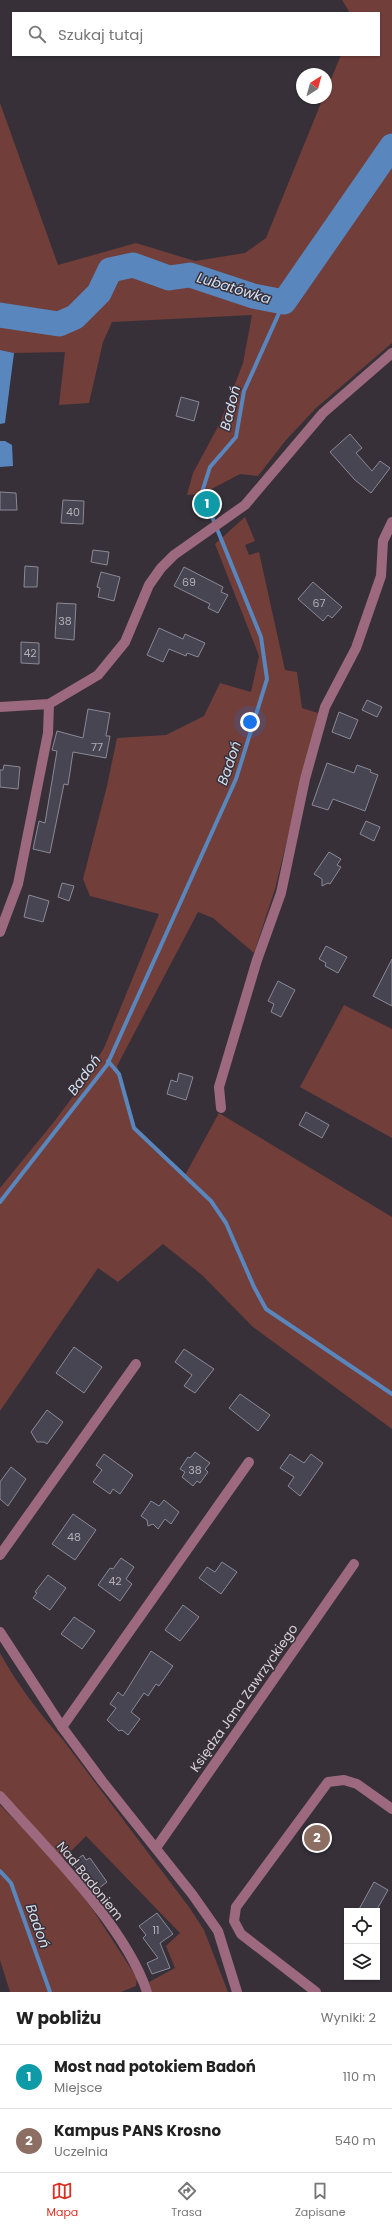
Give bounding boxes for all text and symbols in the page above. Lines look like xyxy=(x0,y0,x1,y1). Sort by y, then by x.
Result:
search box xyxy=(12,12,380,56)
icon: search xyxy=(26,23,48,45)
text: Szukaj tutaj xyxy=(58,24,143,45)
north arrow xyxy=(296,68,332,104)
water label: Lubatówka xyxy=(195,267,274,309)
water label: Badoń xyxy=(215,384,245,432)
pin: 1 xyxy=(194,489,220,519)
house number: 40 xyxy=(66,504,80,520)
house number: 69 xyxy=(182,574,196,590)
house number: 67 xyxy=(313,595,326,611)
house number: 38 xyxy=(58,613,72,629)
house number: 42 xyxy=(23,645,37,661)
your location xyxy=(240,712,260,732)
water label: Badoń xyxy=(212,738,246,788)
house number: 77 xyxy=(91,739,103,755)
water label: Badoń xyxy=(63,1051,105,1099)
house number: 38 xyxy=(188,1462,202,1478)
house number: 48 xyxy=(67,1529,81,1545)
house number: 42 xyxy=(108,1573,122,1589)
street label: Księdza Jana Zawrzyckiego xyxy=(186,1620,302,1776)
pin: 2 xyxy=(304,1823,330,1853)
street label: Nad Badoniem xyxy=(52,1837,128,1925)
water label: Badoń xyxy=(21,1901,55,1951)
map controls xyxy=(344,1908,380,1980)
button: locate xyxy=(344,1908,380,1944)
house number: 11 xyxy=(152,1922,160,1938)
button: layers xyxy=(344,1944,380,1980)
text: W pobliżu xyxy=(16,2006,101,2030)
text: Wyniki: 2 xyxy=(321,2008,376,2027)
text: Most nad potokiem Badoń xyxy=(54,2056,256,2077)
text: 1 xyxy=(27,2067,31,2086)
text: 110 m xyxy=(343,2067,376,2086)
text: Miejsce xyxy=(54,2078,102,2097)
text: Kampus PANS Krosno xyxy=(54,2120,221,2141)
text: 2 xyxy=(25,2131,33,2150)
text: 540 m xyxy=(335,2131,376,2150)
text: Uczelnia xyxy=(54,2142,108,2161)
tab: Mapa xyxy=(46,2180,78,2221)
tab: Trasa xyxy=(171,2180,202,2221)
tab: Zapisane xyxy=(295,2180,345,2221)

